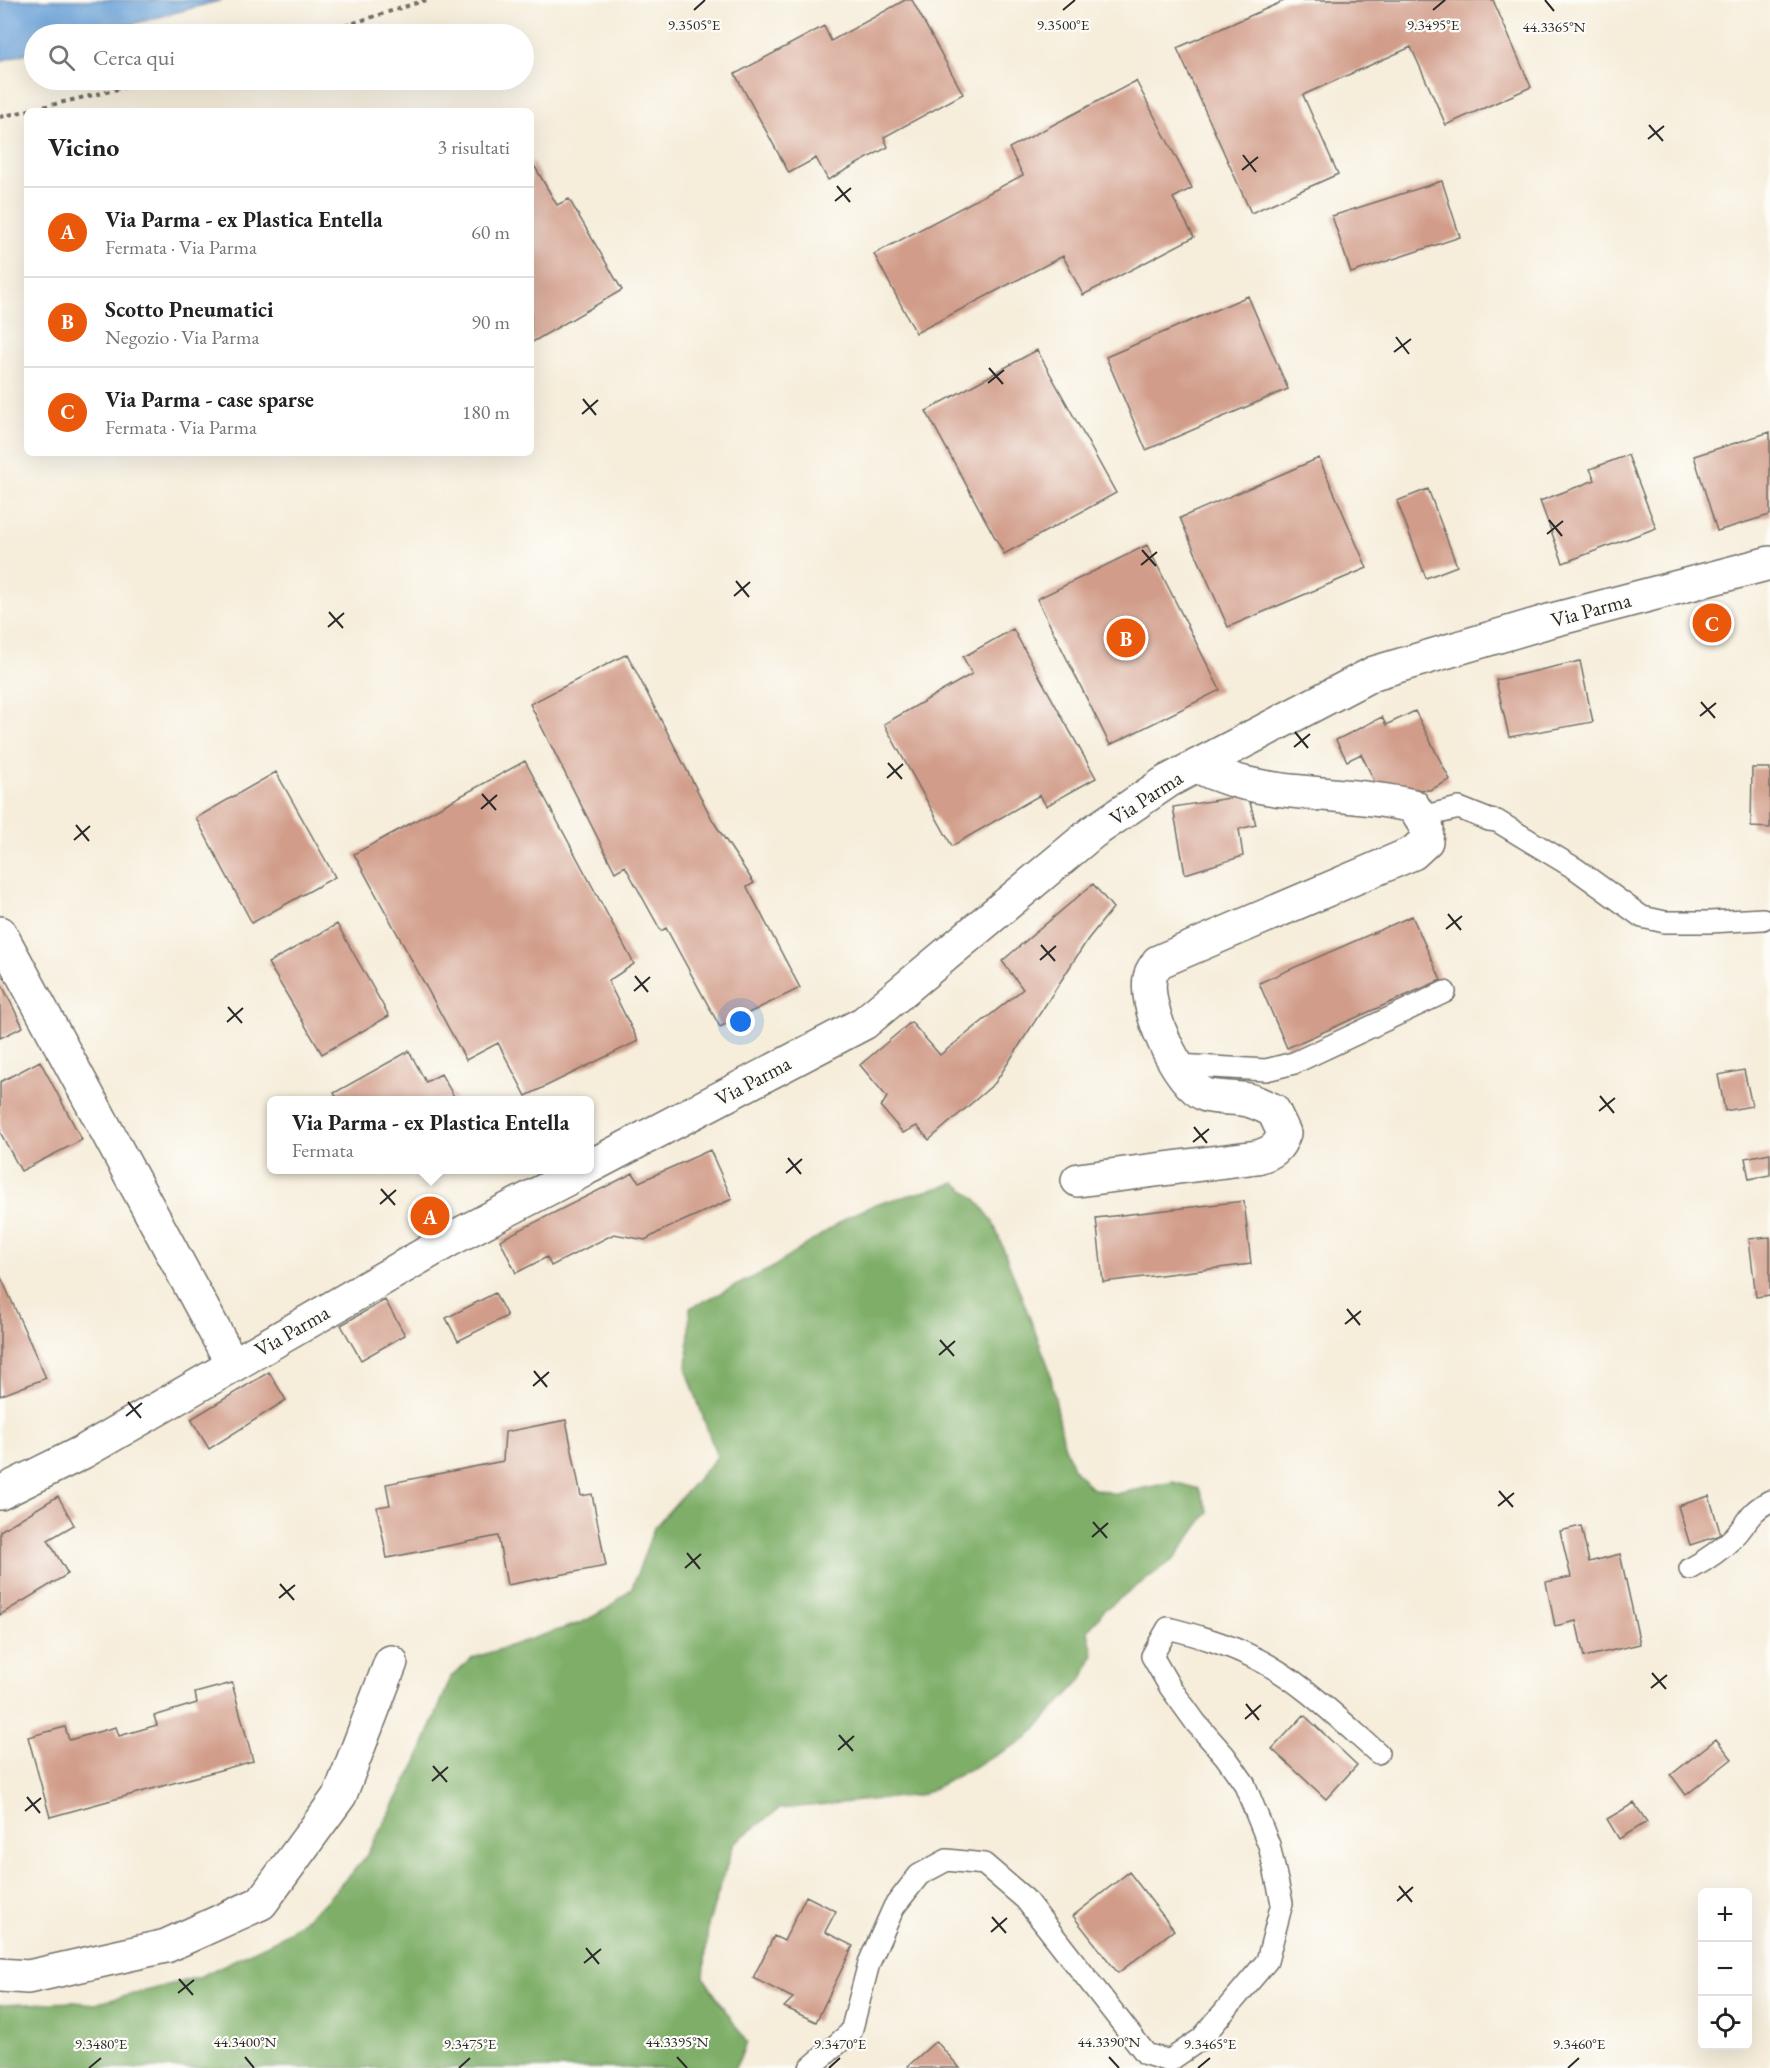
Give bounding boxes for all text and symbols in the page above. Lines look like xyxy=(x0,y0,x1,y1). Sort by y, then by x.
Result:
text: 9.3505°E xyxy=(668,15,721,34)
text: 9.3500°E xyxy=(1037,15,1090,34)
text: 9.3495°E xyxy=(1407,15,1460,34)
text: 44.3365°N xyxy=(1523,17,1586,36)
search box xyxy=(24,24,534,90)
icon: search xyxy=(45,41,78,74)
text: Cerca qui xyxy=(93,43,175,72)
text: Vicino xyxy=(48,130,119,164)
text: 3 risultati xyxy=(438,134,510,160)
text: Via Parma - ex Plastica Entella xyxy=(105,205,383,234)
text: A xyxy=(60,219,75,245)
text: 60 m xyxy=(471,219,510,245)
text: Fermata · Via Parma xyxy=(105,234,257,260)
text: Scotto Pneumatici xyxy=(105,295,274,324)
text: B xyxy=(61,309,74,335)
text: 90 m xyxy=(471,309,510,335)
text: Negozio · Via Parma xyxy=(105,324,259,350)
text: Via Parma - case sparse xyxy=(105,385,314,414)
text: C xyxy=(60,399,75,425)
text: 180 m xyxy=(462,399,510,425)
text: Fermata · Via Parma xyxy=(105,414,257,440)
street label: Via Parma xyxy=(1548,586,1635,633)
pin: C xyxy=(1692,600,1732,646)
pin: B xyxy=(1106,616,1146,660)
street label: Via Parma xyxy=(1104,764,1188,831)
your location xyxy=(726,1007,755,1036)
street label: Via Parma xyxy=(710,1049,796,1112)
popup xyxy=(267,1096,594,1174)
text: Via Parma - ex Plastica Entella xyxy=(292,1108,569,1137)
text: Fermata xyxy=(292,1137,354,1163)
pin: A xyxy=(410,1194,450,1238)
street label: Via Parma xyxy=(249,1298,335,1363)
map controls xyxy=(1698,1888,1752,2050)
button: + xyxy=(1698,1888,1752,1942)
button: − xyxy=(1698,1942,1752,1996)
button: locate xyxy=(1698,1996,1752,2050)
text: 44.3400°N xyxy=(214,2032,277,2051)
text: 44.3395°N xyxy=(646,2032,709,2051)
text: 44.3390°N xyxy=(1078,2032,1141,2051)
text: 9.3480°E xyxy=(75,2034,128,2053)
text: 9.3475°E xyxy=(444,2034,497,2053)
text: 9.3470°E xyxy=(814,2034,867,2053)
text: 9.3465°E xyxy=(1184,2034,1237,2053)
text: 9.3460°E xyxy=(1553,2034,1606,2053)

